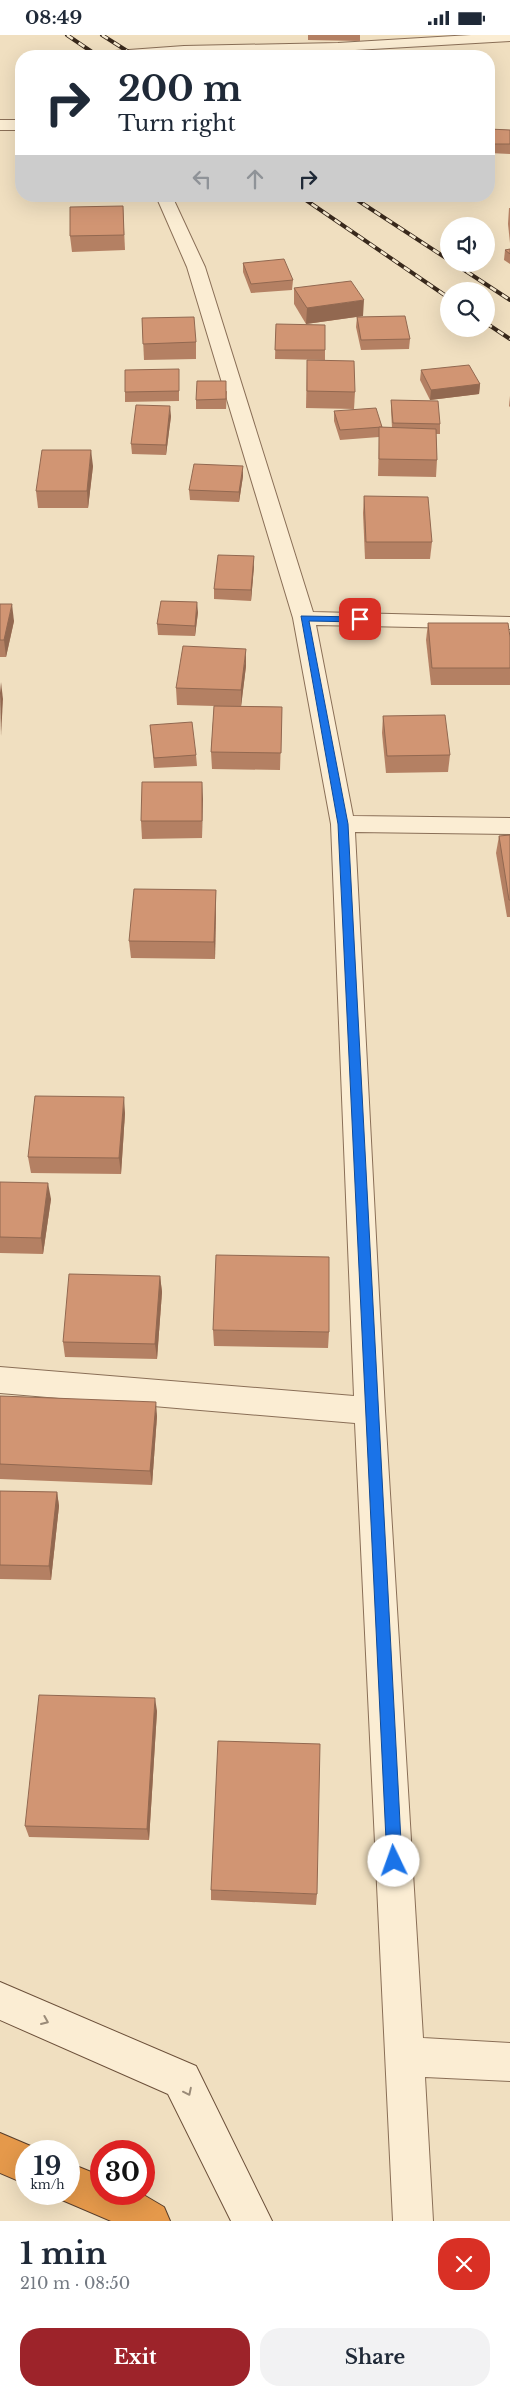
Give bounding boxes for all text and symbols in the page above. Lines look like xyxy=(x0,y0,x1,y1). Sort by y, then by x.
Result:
text: 08:49 xyxy=(25,6,82,29)
text: 200 m xyxy=(118,67,242,110)
icon: right xyxy=(35,70,100,135)
text: Turn right xyxy=(118,110,236,137)
icon: left xyxy=(188,165,216,193)
icon: ahead xyxy=(241,165,269,193)
icon: right xyxy=(294,165,322,193)
map controls xyxy=(440,217,495,337)
button: sound xyxy=(440,217,495,272)
button: search xyxy=(440,282,495,337)
pin xyxy=(339,598,381,640)
icon: arrive xyxy=(346,605,374,633)
position arrow xyxy=(367,1834,419,1886)
one-way arrow xyxy=(40,2014,49,2025)
one-way arrow xyxy=(182,2087,192,2096)
speed limit sign: 30 xyxy=(90,2140,155,2205)
text: 19 xyxy=(34,2151,61,2182)
text: km/h xyxy=(30,2177,65,2192)
text: 1 min xyxy=(20,2235,107,2272)
button: close xyxy=(438,2238,490,2290)
text: 210 m · 08:50 xyxy=(20,2273,130,2293)
button: Exit xyxy=(20,2328,250,2386)
button: Share xyxy=(260,2328,490,2386)

